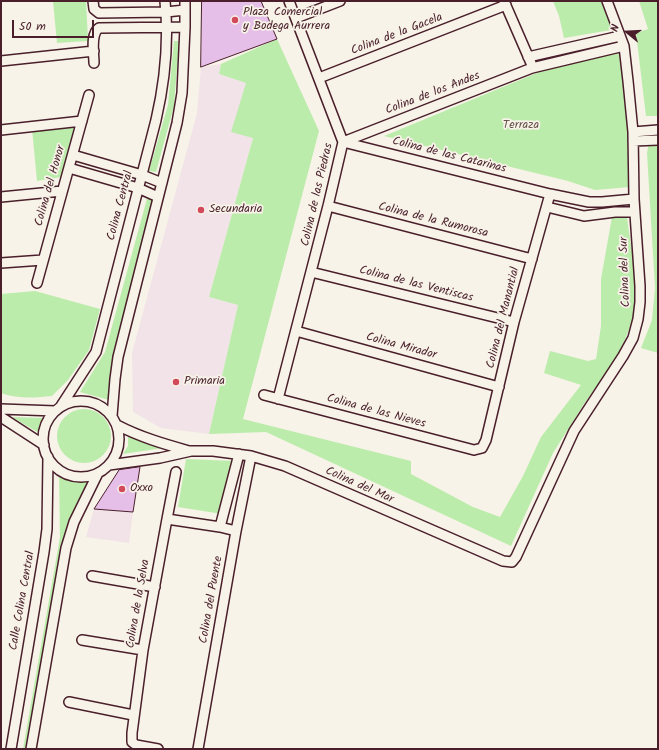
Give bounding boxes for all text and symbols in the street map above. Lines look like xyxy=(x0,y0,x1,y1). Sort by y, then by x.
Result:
place label: Plaza Comercial y Bodega Aurrera xyxy=(243,6,330,34)
street label: Colina de la Gacela xyxy=(349,11,445,59)
scale bar xyxy=(14,12,96,38)
north arrow xyxy=(607,12,647,52)
marker: Plaza Comercial y Bodega Aurrera xyxy=(230,15,240,25)
text: 50 m xyxy=(19,17,46,36)
text: N xyxy=(606,22,625,34)
street label: Colina de los Andes xyxy=(384,69,482,119)
park label: Terraza xyxy=(503,119,539,133)
street label: Colina de las Catarinas xyxy=(390,135,508,177)
street label: Colina de las Piedras xyxy=(299,142,337,248)
street label: Colina del Honor xyxy=(33,144,69,228)
street label: Colina Central xyxy=(105,170,137,242)
street label: Colina de la Rumorosa xyxy=(377,200,489,242)
place label: Secundaria xyxy=(209,203,262,217)
marker: Secundaria xyxy=(196,205,206,215)
street label: Colina del Sur xyxy=(618,237,634,307)
street label: Colina de las Ventiscas xyxy=(358,264,474,306)
street label: Colina del Manantial xyxy=(484,266,524,370)
street label: Colina Mirador xyxy=(364,331,438,363)
place label: Primaria xyxy=(184,375,225,389)
marker: Primaria xyxy=(171,377,181,387)
street label: Colina de las Nieves xyxy=(325,392,427,432)
street label: Colina del Mar xyxy=(323,464,395,508)
place label: Oxxo xyxy=(130,482,153,496)
marker: Oxxo xyxy=(117,484,127,494)
street label: Calle Colina Central xyxy=(7,550,39,652)
street label: Colina del Puente xyxy=(197,555,227,645)
street label: Colina de la Selva xyxy=(124,558,154,650)

